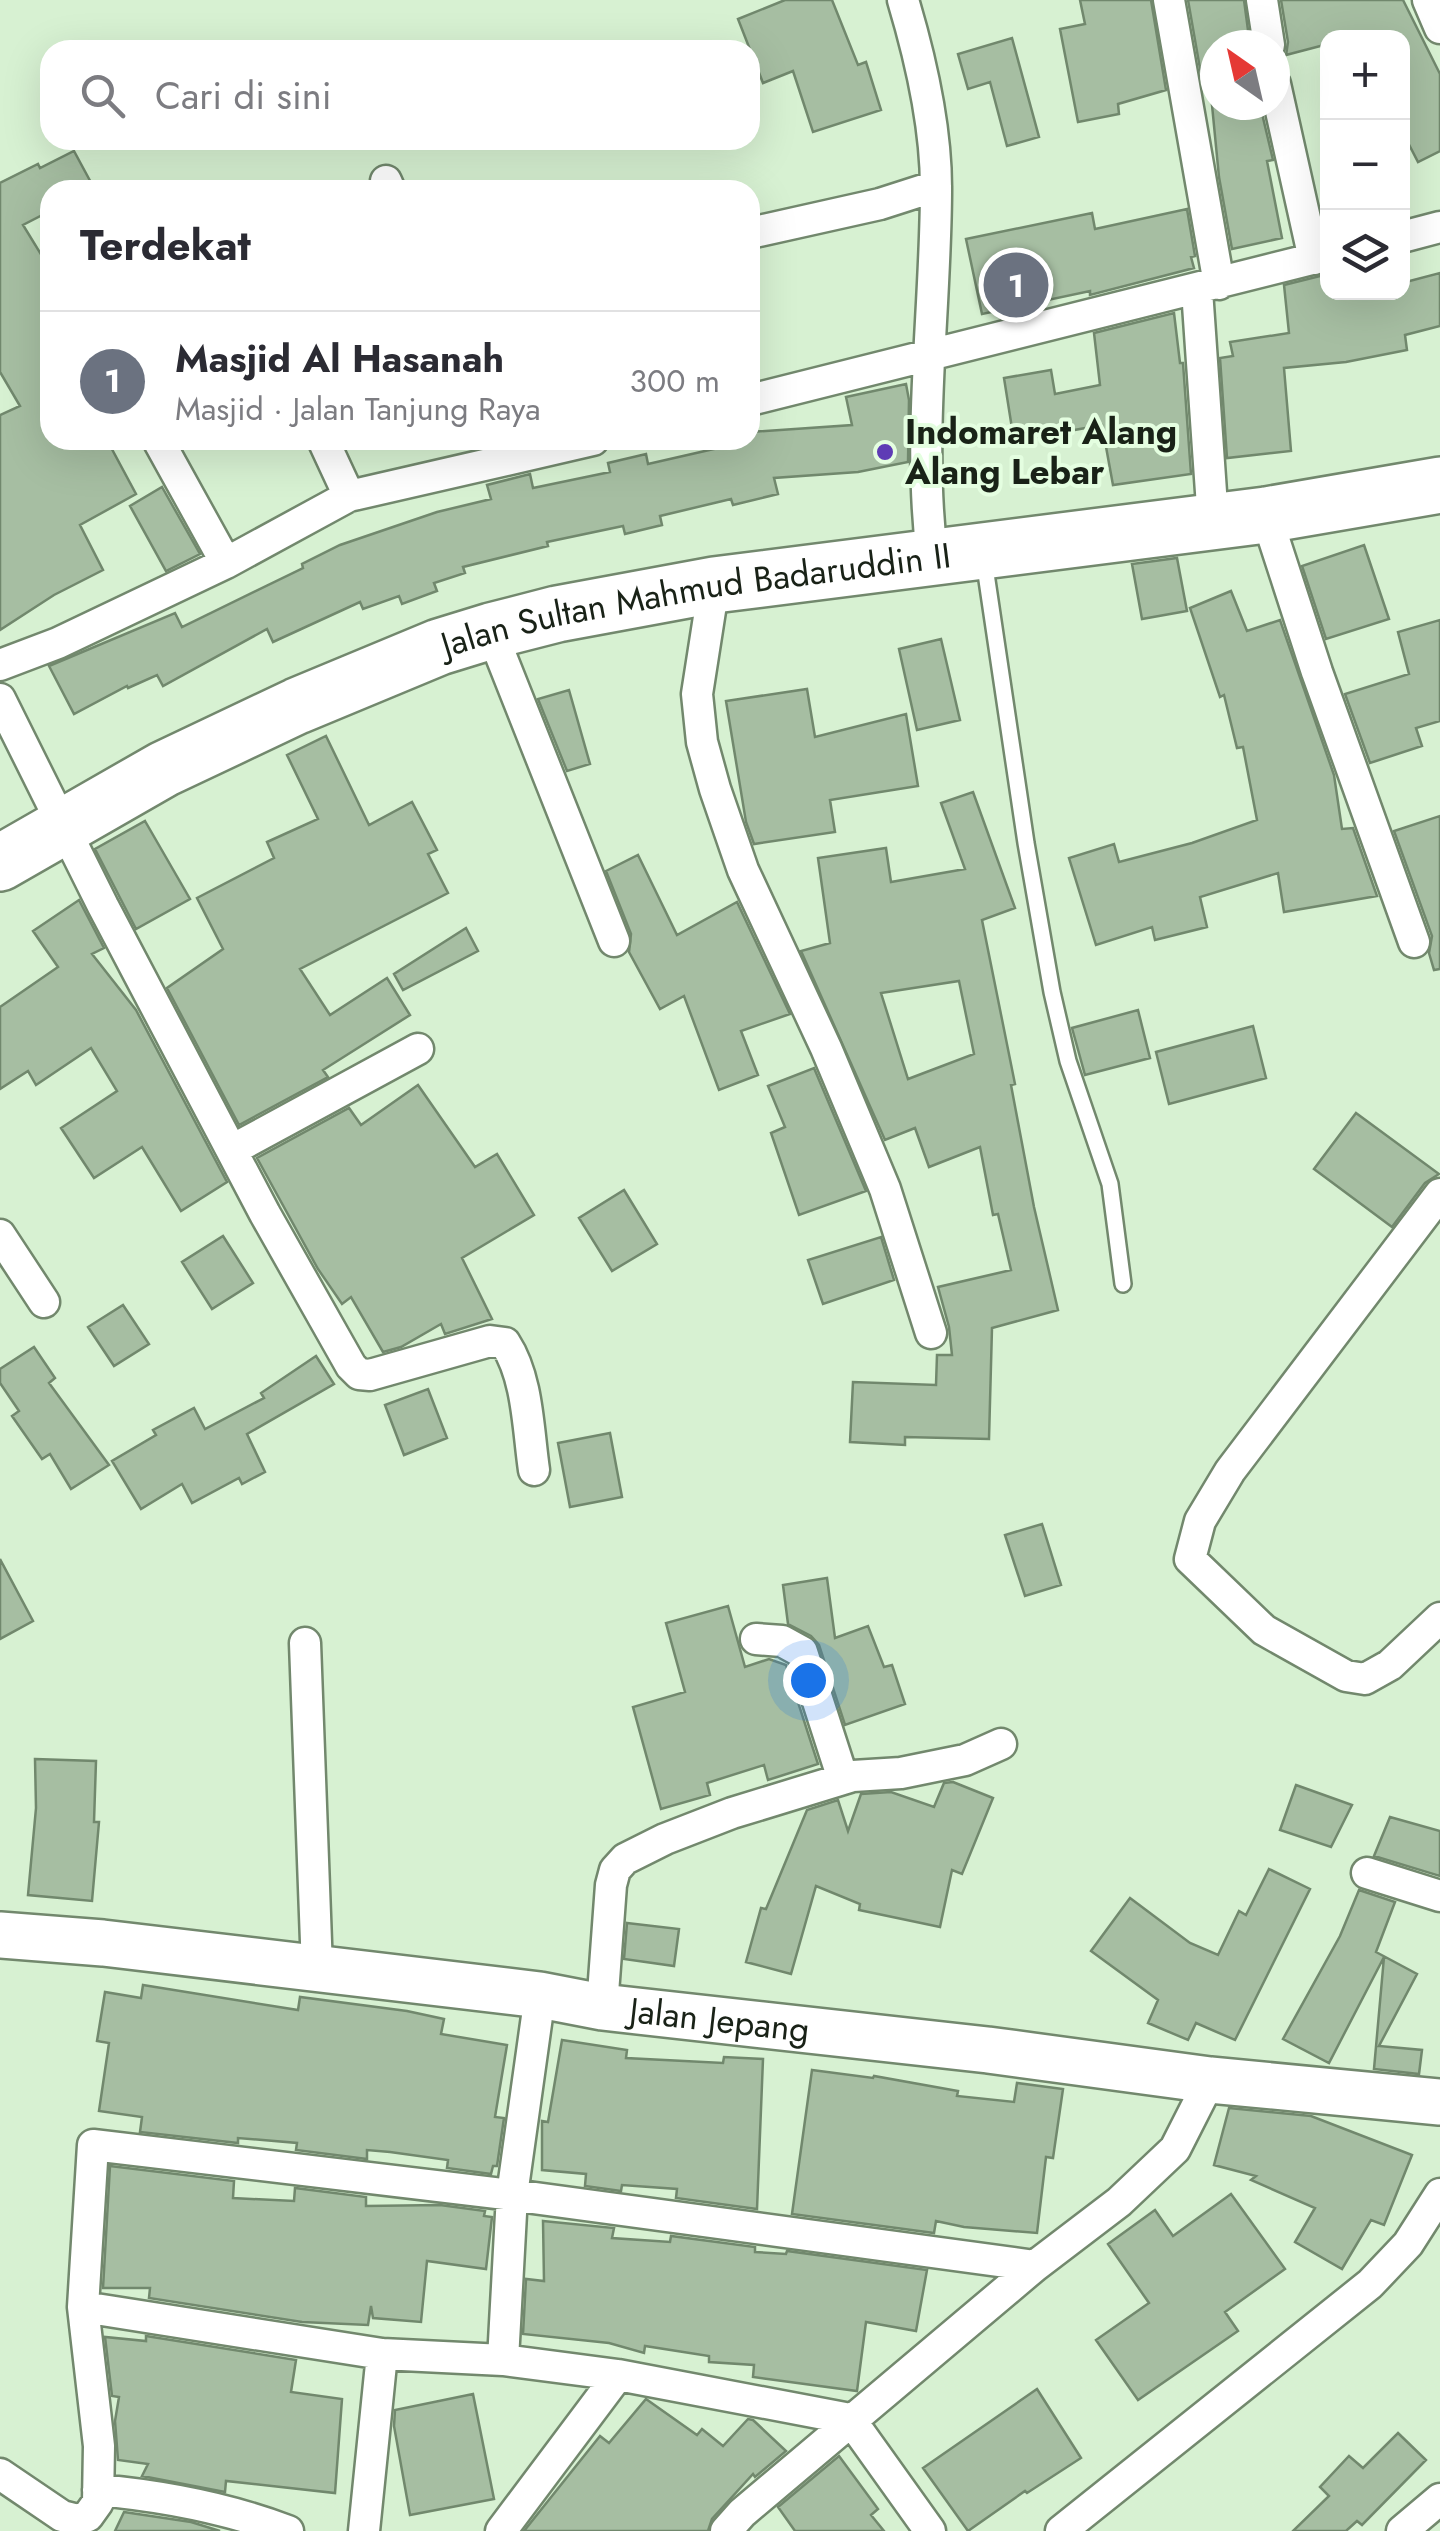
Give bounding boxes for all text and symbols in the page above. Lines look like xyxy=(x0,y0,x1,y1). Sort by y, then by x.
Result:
north arrow xyxy=(1200,30,1290,120)
map controls xyxy=(1320,30,1410,300)
button: + xyxy=(1320,30,1410,120)
search box xyxy=(40,40,760,150)
icon: search xyxy=(75,68,130,123)
text: Cari di sini xyxy=(155,68,332,123)
button: − xyxy=(1320,120,1410,210)
button: layers xyxy=(1320,210,1410,300)
text: Terdekat xyxy=(80,215,251,276)
pin: 1 xyxy=(984,248,1048,322)
text: Masjid Al Hasanah xyxy=(175,331,504,386)
text: 1 xyxy=(104,358,121,404)
text: 300 m xyxy=(630,358,720,404)
text: Masjid · Jalan Tanjung Raya xyxy=(175,386,541,432)
place label: Indomaret Alang Alang Lebar xyxy=(904,407,1177,497)
marker: Indomaret Alang Alang Lebar xyxy=(874,441,896,463)
street label: Jalan Sultan Mahmud Badaruddin II xyxy=(431,530,954,671)
your location xyxy=(783,1655,834,1706)
street label: Jalan Jepang xyxy=(623,1985,812,2055)

